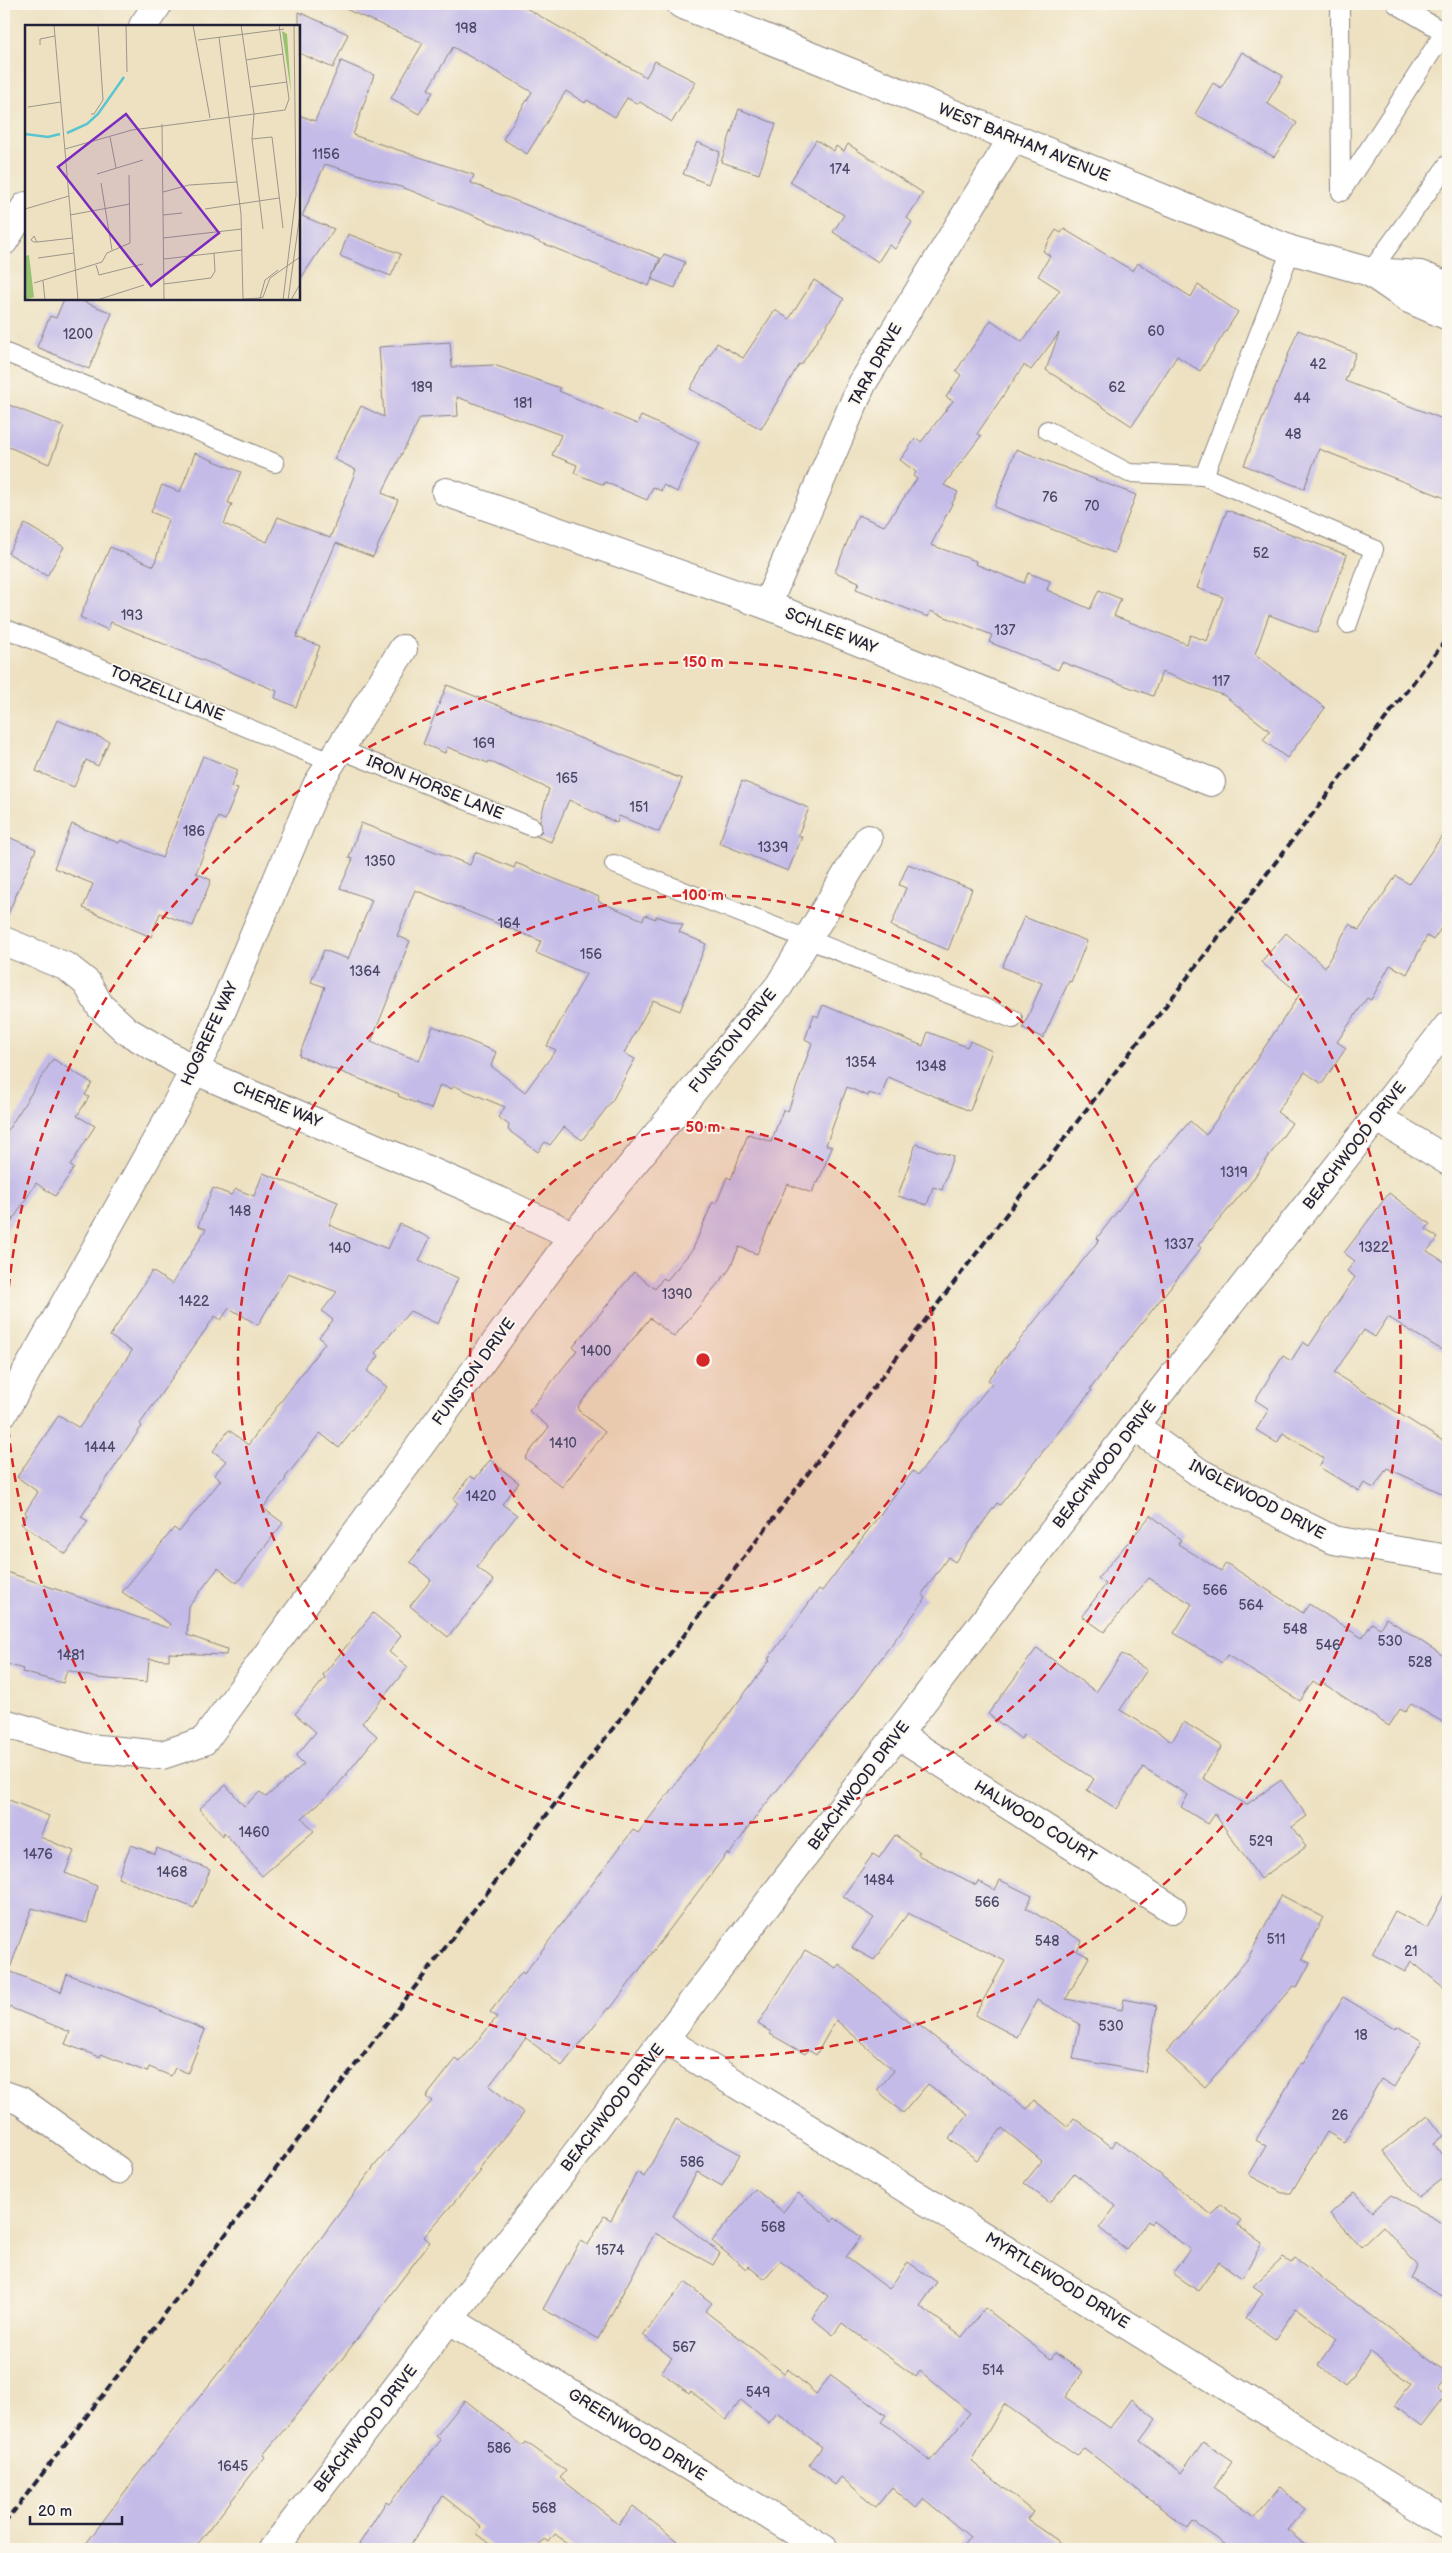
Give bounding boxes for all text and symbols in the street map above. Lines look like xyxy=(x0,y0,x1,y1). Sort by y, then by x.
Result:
house number: 198 xyxy=(455,20,477,37)
inset map xyxy=(25,25,300,300)
street label: WEST BARHAM AVENUE xyxy=(935,100,1113,186)
house number: 1156 xyxy=(312,146,340,163)
house number: 174 xyxy=(830,161,851,178)
street label: TARA DRIVE xyxy=(845,320,907,410)
house number: 60 xyxy=(1148,323,1164,340)
house number: 1200 xyxy=(63,326,93,343)
house number: 42 xyxy=(1310,356,1327,373)
house number: 189 xyxy=(411,379,433,396)
house number: 62 xyxy=(1109,379,1126,396)
house number: 44 xyxy=(1293,390,1311,407)
house number: 181 xyxy=(514,395,533,412)
house number: 48 xyxy=(1285,426,1301,443)
house number: 76 xyxy=(1042,489,1058,506)
house number: 70 xyxy=(1084,498,1100,515)
house number: 52 xyxy=(1253,545,1270,562)
street label: SCHLEE WAY xyxy=(782,604,880,658)
house number: 193 xyxy=(121,607,143,624)
house number: 137 xyxy=(995,622,1016,639)
text: 150 m xyxy=(682,653,724,672)
street label: TORZELLI LANE xyxy=(107,662,227,726)
house number: 117 xyxy=(1212,673,1230,690)
house number: 169 xyxy=(473,735,495,752)
street label: IRON HORSE LANE xyxy=(364,752,506,824)
house number: 165 xyxy=(556,770,578,787)
house number: 151 xyxy=(630,799,648,816)
house number: 186 xyxy=(183,823,206,840)
house number: 1339 xyxy=(758,839,788,856)
house number: 1350 xyxy=(365,853,395,870)
text: 100 m xyxy=(682,886,724,905)
house number: 164 xyxy=(498,915,521,932)
house number: 156 xyxy=(580,946,602,963)
house number: 1364 xyxy=(349,963,381,980)
street label: HOGREFE WAY xyxy=(178,978,243,1089)
street label: FUNSTON DRIVE xyxy=(685,985,781,1097)
house number: 1354 xyxy=(846,1054,877,1071)
house number: 1348 xyxy=(916,1058,946,1075)
street label: CHERIE WAY xyxy=(230,1078,325,1133)
street label: BEACHWOOD DRIVE xyxy=(1299,1078,1411,1214)
text: 50 m xyxy=(686,1118,721,1137)
house number: 1319 xyxy=(1220,1164,1248,1181)
house number: 148 xyxy=(229,1203,251,1220)
house number: 1337 xyxy=(1164,1236,1194,1253)
house number: 1322 xyxy=(1359,1239,1390,1256)
house number: 140 xyxy=(329,1240,351,1257)
house number: 1390 xyxy=(662,1286,692,1303)
house number: 1422 xyxy=(179,1293,210,1310)
street label: FUNSTON DRIVE xyxy=(429,1315,519,1429)
house number: 1400 xyxy=(581,1343,611,1360)
centre of rings xyxy=(694,1351,712,1369)
street label: BEACHWOOD DRIVE xyxy=(1049,1397,1161,1533)
house number: 1410 xyxy=(549,1435,577,1452)
house number: 1444 xyxy=(84,1439,116,1456)
street label: INGLEWOOD DRIVE xyxy=(1186,1456,1328,1544)
house number: 1420 xyxy=(466,1488,496,1505)
house number: 566 xyxy=(1202,1582,1228,1599)
house number: 564 xyxy=(1238,1597,1264,1614)
house number: 548 xyxy=(1283,1621,1307,1638)
house number: 530 xyxy=(1378,1633,1402,1650)
house number: 546 xyxy=(1315,1637,1341,1654)
house number: 1481 xyxy=(57,1647,85,1664)
house number: 528 xyxy=(1408,1654,1432,1671)
street label: BEACHWOOD DRIVE xyxy=(804,1718,914,1854)
street label: HALWOOD COURT xyxy=(970,1777,1100,1867)
house number: 1460 xyxy=(239,1824,269,1841)
house number: 529 xyxy=(1249,1833,1273,1850)
house number: 1476 xyxy=(23,1846,53,1863)
house number: 1468 xyxy=(157,1864,187,1881)
house number: 1484 xyxy=(864,1872,895,1889)
house number: 566 xyxy=(974,1894,1000,1911)
house number: 511 xyxy=(1267,1931,1285,1948)
house number: 548 xyxy=(1035,1933,1059,1950)
house number: 21 xyxy=(1404,1943,1418,1960)
house number: 530 xyxy=(1099,2018,1123,2035)
house number: 18 xyxy=(1354,2027,1368,2044)
street label: BEACHWOOD DRIVE xyxy=(557,2040,669,2176)
house number: 26 xyxy=(1332,2107,1349,2124)
house number: 586 xyxy=(680,2154,705,2171)
house number: 568 xyxy=(761,2219,785,2236)
street label: MYRTLEWOOD DRIVE xyxy=(981,2229,1133,2333)
house number: 1574 xyxy=(596,2242,625,2259)
house number: 567 xyxy=(672,2339,696,2356)
street label: BEACHWOOD DRIVE xyxy=(310,2361,422,2497)
house number: 514 xyxy=(982,2362,1004,2379)
house number: 549 xyxy=(746,2384,770,2401)
street label: GREENWOOD DRIVE xyxy=(564,2385,710,2485)
house number: 586 xyxy=(487,2440,512,2457)
house number: 1645 xyxy=(218,2458,248,2475)
scale bar xyxy=(30,2493,122,2525)
house number: 568 xyxy=(532,2500,556,2517)
text: 20 m xyxy=(38,2502,72,2521)

